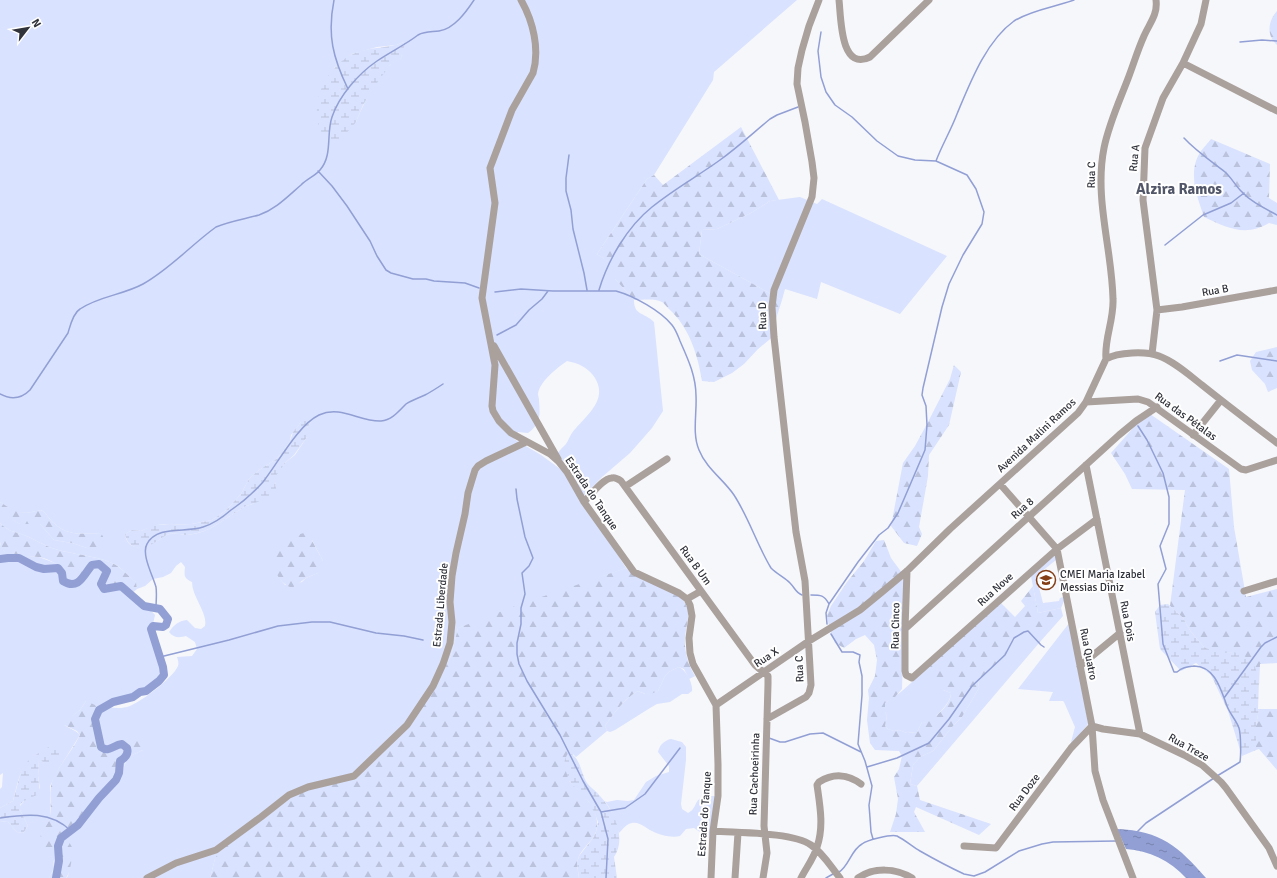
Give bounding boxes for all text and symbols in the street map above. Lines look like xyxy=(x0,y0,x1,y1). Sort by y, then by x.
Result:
north arrow xyxy=(8,8,48,48)
text: N xyxy=(29,16,44,30)
street label: Rua A xyxy=(1127,144,1142,172)
street label: Rua C xyxy=(1085,161,1098,189)
district label: Alzira Ramos xyxy=(1136,180,1222,198)
street label: Rua B xyxy=(1201,282,1230,299)
street label: Rua D xyxy=(756,302,769,330)
street label: Rua das Pétalas xyxy=(1152,390,1219,443)
street label: Avenida Malini Ramos xyxy=(994,395,1079,475)
street label: Estrada do Tanque xyxy=(562,454,621,532)
street label: Rua 8 xyxy=(1008,495,1037,522)
street label: Rua B Um xyxy=(677,543,714,588)
street label: Estrada Liberdade xyxy=(430,562,451,648)
place label: CMEI Maria Izabel Messias Diniz xyxy=(1060,568,1145,594)
school or university icon: CMEI Maria Izabel Messias Diniz xyxy=(1035,569,1057,591)
street label: Rua Nove xyxy=(975,570,1016,609)
street label: Rua Dois xyxy=(1117,600,1138,643)
street label: Rua Cinco xyxy=(889,602,902,650)
street label: Rua Quatro xyxy=(1077,627,1100,681)
street label: Rua X xyxy=(752,644,781,670)
street label: Rua C xyxy=(793,655,806,683)
street label: Rua Treze xyxy=(1166,731,1212,764)
street label: Rua Cachoeirinha xyxy=(747,732,762,816)
street label: Estrada do Tanque xyxy=(695,771,714,857)
street label: Rua Doze xyxy=(1006,771,1043,814)

